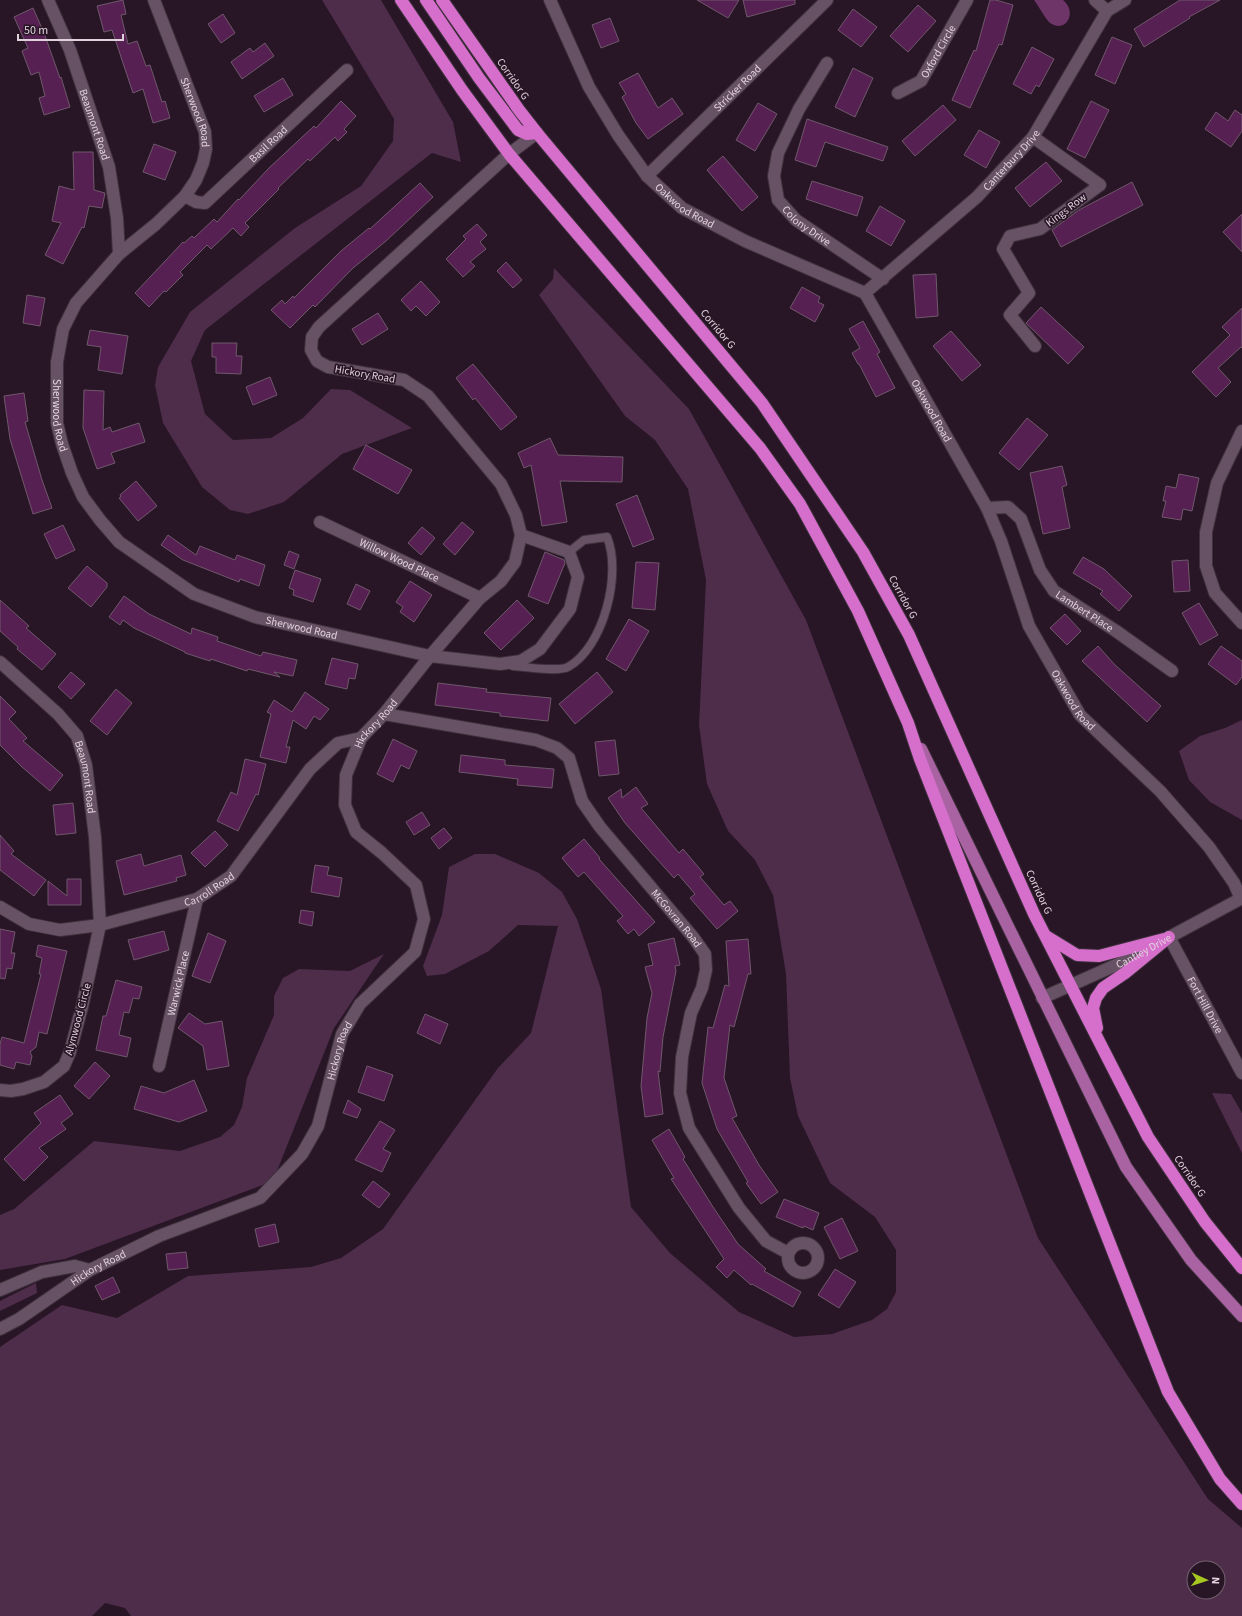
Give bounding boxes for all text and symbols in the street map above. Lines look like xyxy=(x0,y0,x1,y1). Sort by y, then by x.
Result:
scale bar xyxy=(18,16,123,42)
street label: Oxford Circle xyxy=(917,21,959,81)
text: 50 m xyxy=(24,22,48,39)
street label: Corridor G xyxy=(493,55,533,103)
street label: Stricker Road xyxy=(710,61,764,115)
street label: Sherwood Road xyxy=(177,75,213,147)
street label: Beaumont Road xyxy=(76,87,114,162)
street label: Basil Road xyxy=(245,122,291,166)
street label: Canterbury Drive xyxy=(979,126,1044,194)
street label: Oakwood Road xyxy=(652,179,717,231)
street label: Kings Row xyxy=(1043,190,1090,230)
street label: Colony Drive xyxy=(779,202,835,249)
street label: Corridor G xyxy=(697,306,739,352)
street label: Hickory Road xyxy=(334,361,396,387)
street label: Oakwood Road xyxy=(908,376,955,445)
street label: Sherwood Road xyxy=(49,379,72,454)
street label: Willow Wood Place xyxy=(357,534,442,585)
street label: Corridor G xyxy=(885,573,921,622)
street label: Lambert Place xyxy=(1053,587,1117,635)
street label: Sherwood Road xyxy=(264,612,339,643)
street label: Oakwood Road xyxy=(1048,667,1099,733)
street label: Hickory Road xyxy=(350,696,401,750)
street label: Beaumont Road xyxy=(71,739,99,814)
street label: Corridor G xyxy=(1022,867,1056,917)
street label: Carroll Road xyxy=(182,868,237,910)
street label: McGovran Road xyxy=(648,886,705,950)
street label: Cantley Drive xyxy=(1113,930,1175,972)
street label: Warwick Place xyxy=(163,949,193,1017)
street label: Fort Hill Drive xyxy=(1184,974,1227,1036)
street label: Alynwood Circle xyxy=(61,981,95,1057)
street label: Hickory Road xyxy=(323,1018,356,1082)
street label: Corridor G xyxy=(1171,1152,1210,1200)
street label: Hickory Road xyxy=(67,1246,128,1289)
north arrow xyxy=(1186,1560,1226,1600)
text: N xyxy=(1208,1576,1223,1585)

